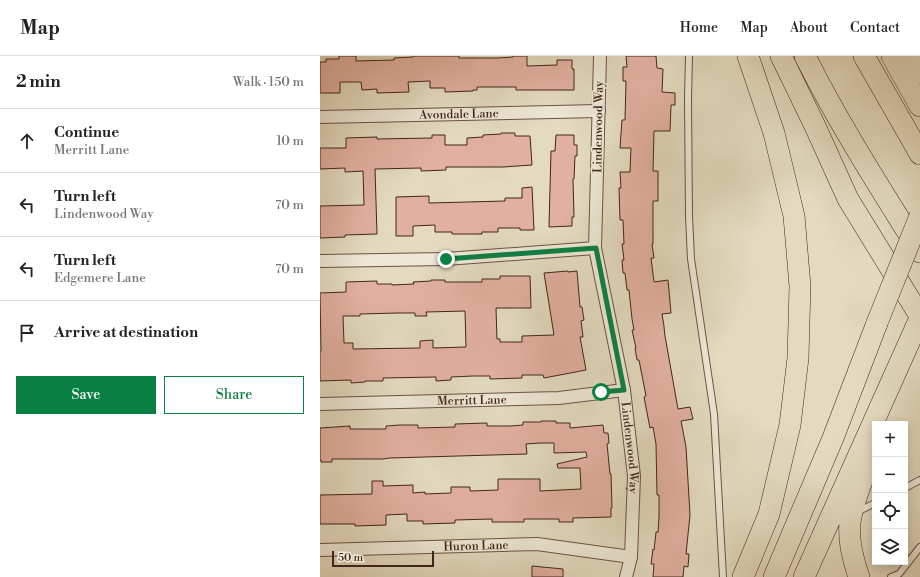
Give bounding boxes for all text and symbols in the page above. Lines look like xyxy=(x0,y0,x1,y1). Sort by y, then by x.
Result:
text: Map xyxy=(20,16,60,40)
text: Home xyxy=(680,19,718,37)
text: Map xyxy=(740,19,768,37)
text: About xyxy=(790,19,828,37)
text: Contact xyxy=(850,19,900,37)
text: 2 min xyxy=(16,71,61,93)
text: Walk · 150 m xyxy=(233,74,304,90)
street label: Lindenwood Way xyxy=(590,81,607,173)
street label: Avondale Lane xyxy=(418,106,499,123)
text: Continue xyxy=(54,123,119,142)
icon: ahead xyxy=(16,130,38,152)
text: 10 m xyxy=(276,133,304,149)
text: Merritt Lane xyxy=(54,142,129,158)
text: Turn left xyxy=(54,187,116,206)
icon: left xyxy=(16,194,38,216)
text: 70 m xyxy=(275,197,304,213)
text: Lindenwood Way xyxy=(54,206,154,222)
route end xyxy=(437,250,455,268)
text: Turn left xyxy=(54,251,116,270)
icon: left xyxy=(16,258,38,280)
text: 70 m xyxy=(275,261,304,277)
text: Edgemere Lane xyxy=(54,270,146,286)
icon: arrive xyxy=(16,322,38,344)
text: Arrive at destination xyxy=(54,323,198,342)
button: Save xyxy=(16,376,156,414)
button: Share xyxy=(164,376,304,414)
route start xyxy=(592,383,610,401)
street label: Merritt Lane xyxy=(437,392,507,409)
street label: Lindenwood Way xyxy=(617,401,641,494)
map controls xyxy=(872,421,908,565)
button: + xyxy=(872,421,908,457)
button: − xyxy=(872,457,908,493)
button: locate xyxy=(872,493,908,529)
button: layers xyxy=(872,529,908,565)
street label: Huron Lane xyxy=(443,538,509,555)
scale bar xyxy=(332,549,434,568)
text: 50 m xyxy=(338,551,363,565)

